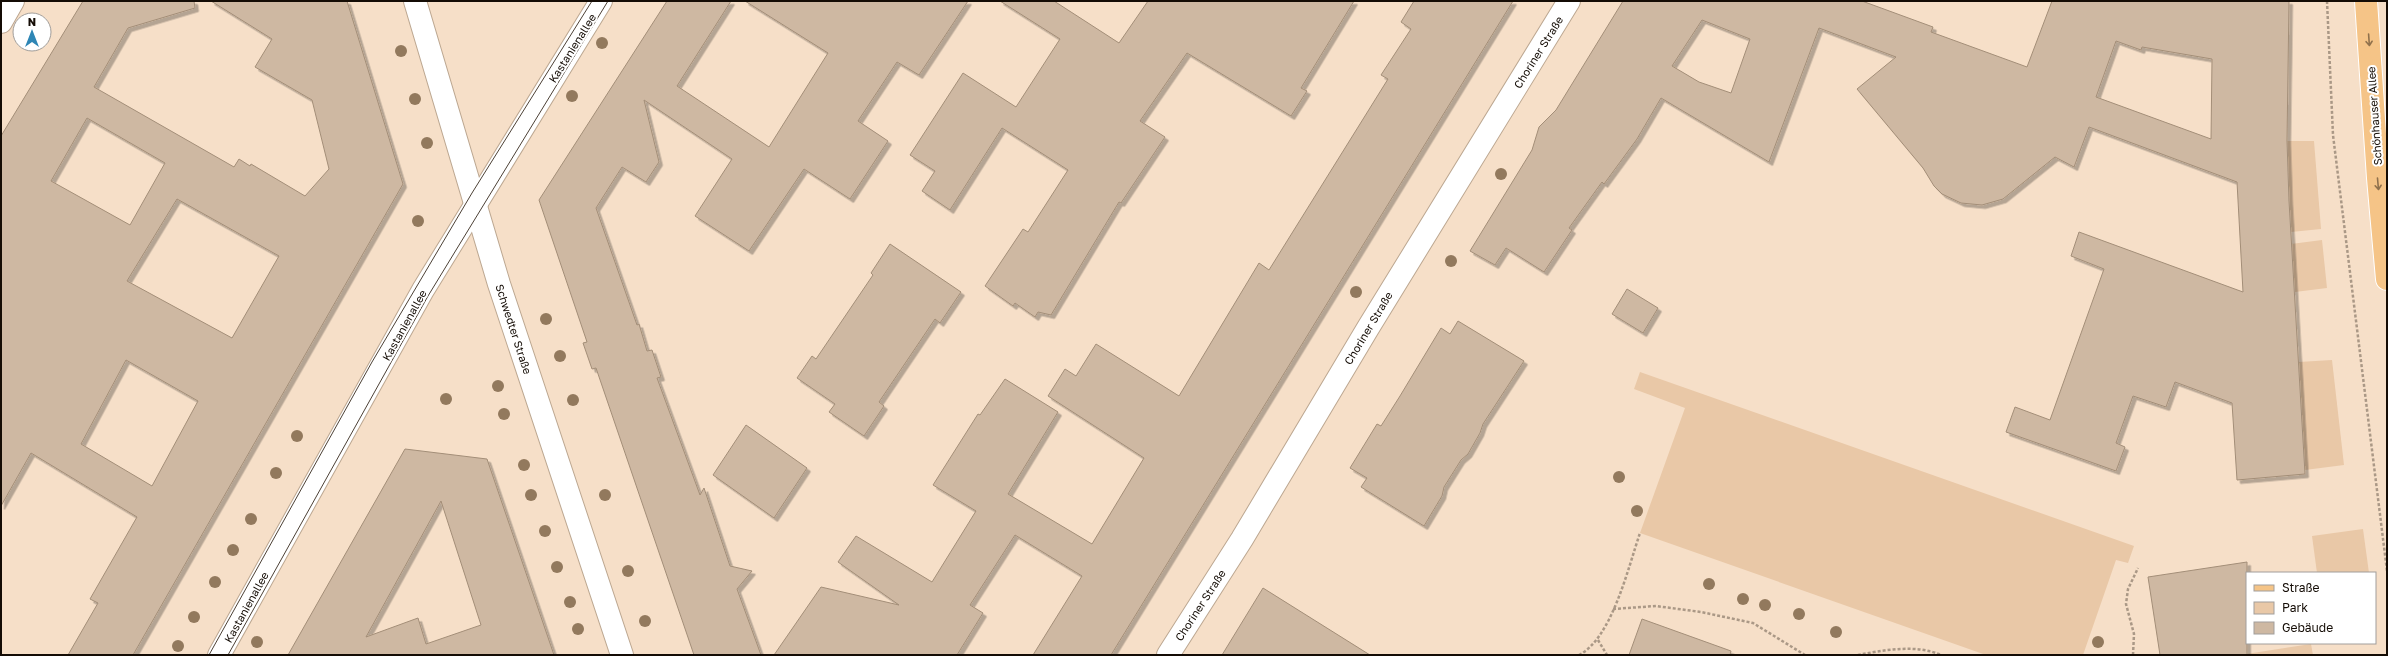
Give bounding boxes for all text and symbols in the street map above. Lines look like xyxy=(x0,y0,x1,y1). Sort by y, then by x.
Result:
street label: Kastanienallee xyxy=(546,11,598,85)
north arrow xyxy=(12,12,52,52)
street label: Choriner Straße xyxy=(1511,14,1565,90)
text: N xyxy=(28,15,36,28)
one-way arrow xyxy=(2365,33,2372,46)
street label: Schönhauser Allee xyxy=(2364,66,2384,166)
one-way arrow xyxy=(2374,177,2382,190)
street label: Schwedter Straße xyxy=(493,282,535,376)
street label: Kastanienallee xyxy=(379,287,429,363)
street label: Choriner Straße xyxy=(1341,289,1395,367)
street label: Choriner Straße xyxy=(1172,567,1228,643)
street label: Kastanienallee xyxy=(221,569,271,645)
legend xyxy=(2246,572,2376,644)
text: Straße xyxy=(2282,580,2320,595)
text: Park xyxy=(2282,600,2308,615)
text: Gebäude xyxy=(2282,620,2333,635)

